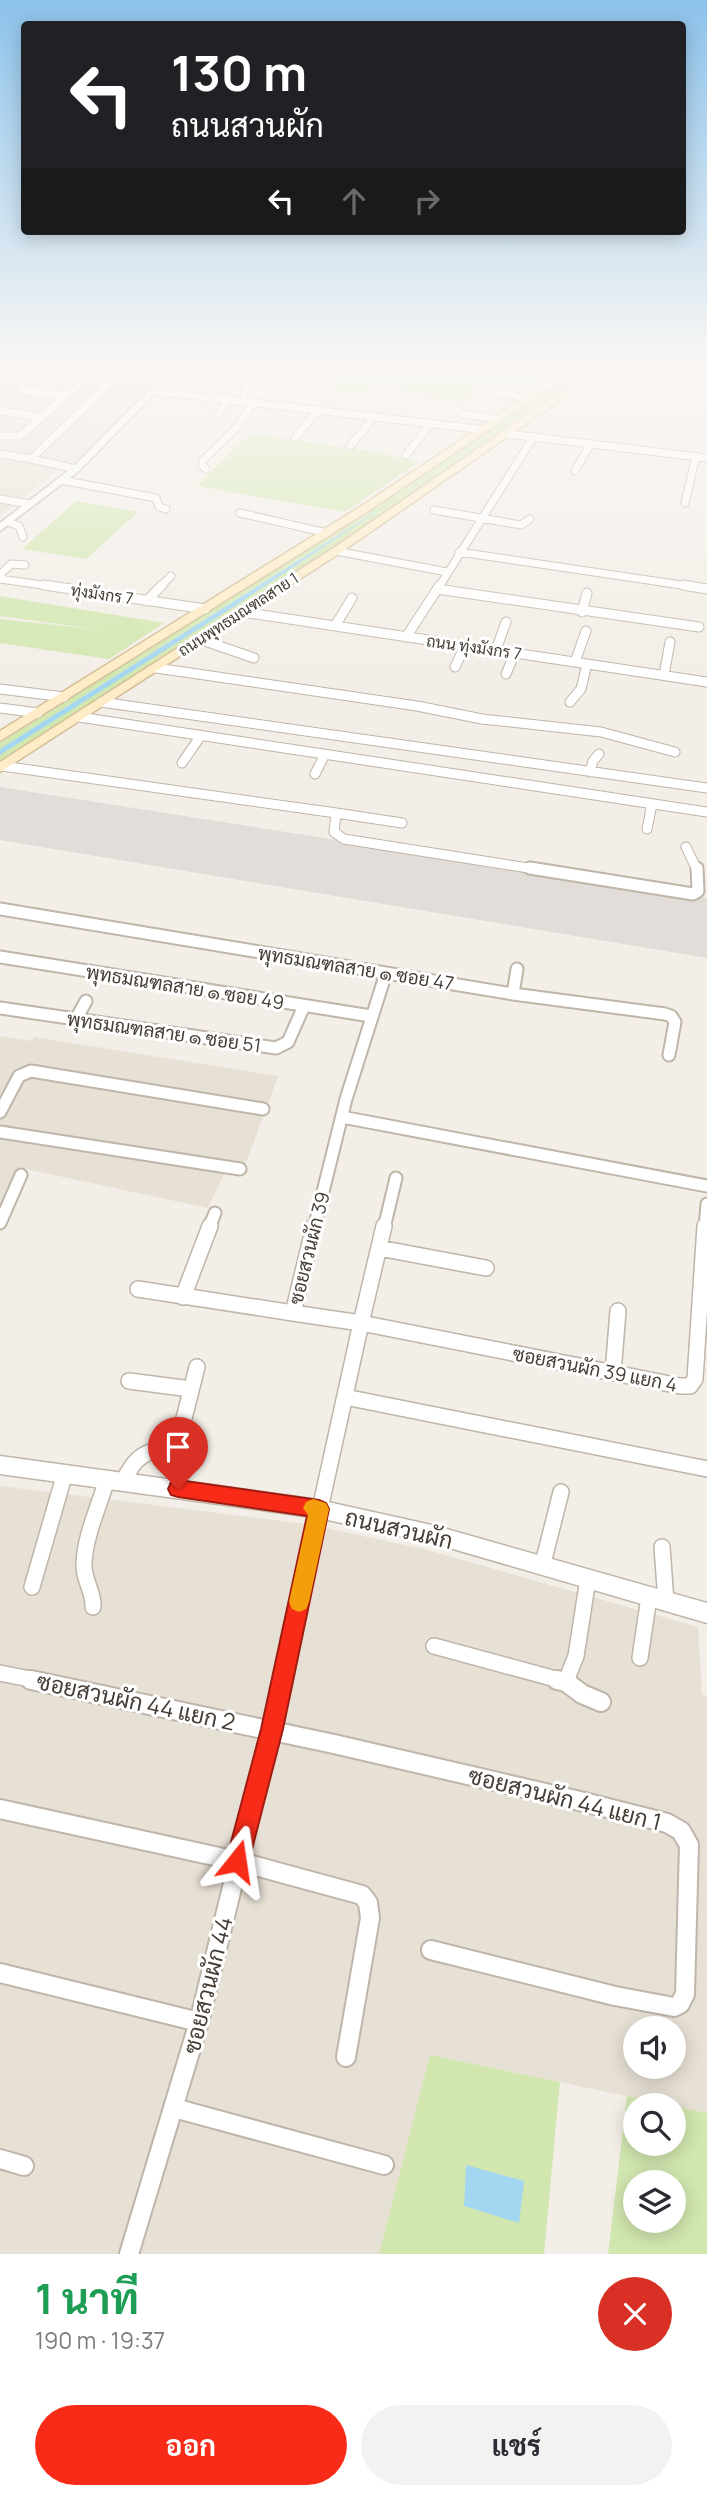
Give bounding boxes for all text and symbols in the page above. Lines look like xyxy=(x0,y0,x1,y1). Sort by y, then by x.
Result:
text: 130 m xyxy=(171,39,307,106)
icon: left xyxy=(56,49,147,140)
text: ถนนสวนผัก xyxy=(171,103,324,147)
icon: left xyxy=(262,182,300,220)
icon: ahead xyxy=(335,182,373,220)
icon: right xyxy=(408,182,446,220)
street label: ถนนพุทธมณฑลสาย 1 xyxy=(173,567,303,662)
street label: ทุ่งมังกร 7 xyxy=(69,579,135,610)
street label: ถนน ทุ่งมังกร 7 xyxy=(425,629,523,666)
street label: พุทธมณฑลสาย ๑ ซอย 47 xyxy=(256,940,456,996)
street label: พุทธมณฑลสาย ๑ ซอย 49 xyxy=(84,958,286,1016)
street label: พุทธมณฑลสาย ๑ ซอย 51 xyxy=(65,1005,263,1059)
street label: ซอยสวนผัก 39 xyxy=(282,1189,336,1307)
street label: ซอยสวนผัก 39 แยก 4 xyxy=(511,1340,679,1398)
pin xyxy=(148,1417,208,1489)
icon: arrive xyxy=(159,1428,197,1466)
street label: ถนนสวนผัก xyxy=(342,1500,456,1556)
street label: ซอยสวนผัก 44 แยก 2 xyxy=(34,1664,238,1738)
street label: ซอยสวนผัก 44 แยก 1 xyxy=(465,1759,665,1837)
position arrow xyxy=(200,1824,274,1898)
street label: ซอยสวนผัก 44 xyxy=(175,1913,239,2057)
map controls xyxy=(623,2016,686,2233)
button: sound xyxy=(623,2016,686,2079)
button: search xyxy=(623,2093,686,2156)
button: layers xyxy=(623,2170,686,2233)
text: 1 นาที xyxy=(35,2269,139,2327)
button: close xyxy=(598,2277,672,2351)
text: 190 m · 19:37 xyxy=(35,2324,165,2356)
button: ออก xyxy=(35,2405,347,2485)
button: แชร์ xyxy=(361,2405,672,2485)

